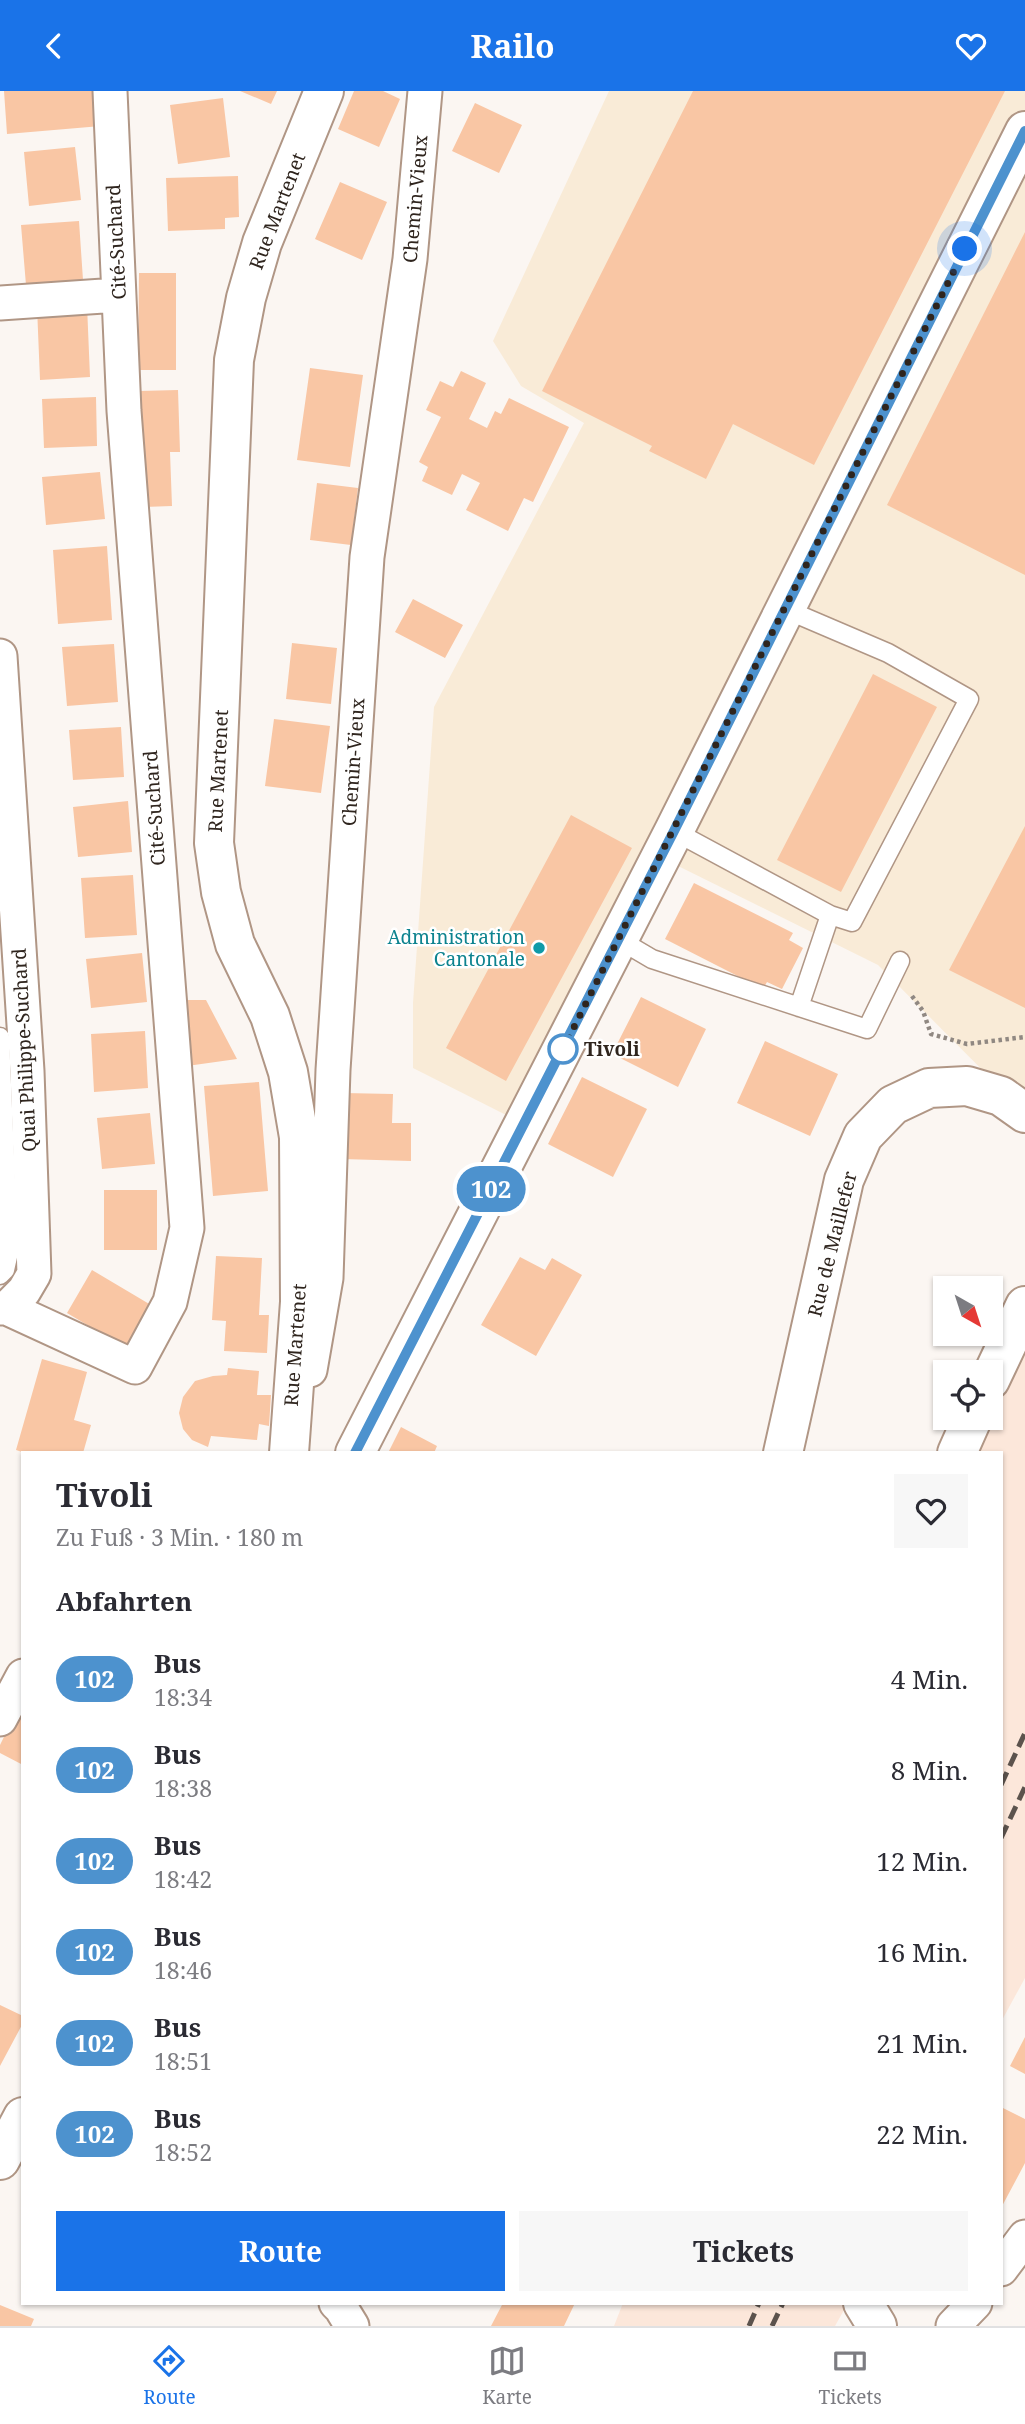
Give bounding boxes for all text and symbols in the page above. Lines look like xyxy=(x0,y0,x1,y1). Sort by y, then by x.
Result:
text: Railo xyxy=(470,24,555,67)
icon: back xyxy=(35,27,73,65)
icon: heart xyxy=(952,27,990,65)
street label: Chemin-Vieux xyxy=(396,134,434,264)
street label: Rue Martenet xyxy=(243,149,311,273)
street label: Cité-Suchard xyxy=(100,183,132,300)
your location xyxy=(947,231,982,266)
street label: Chemin-Vieux xyxy=(336,697,370,827)
street label: Rue Martenet xyxy=(202,709,234,833)
street label: Cité-Suchard xyxy=(137,749,171,867)
place label: Administration Cantonale xyxy=(387,924,525,972)
marker: Administration Cantonale xyxy=(531,940,547,956)
street label: Quai Philippe-Suchard xyxy=(6,947,42,1153)
marker: Tivoli xyxy=(548,1034,578,1064)
place label: Tivoli xyxy=(584,1036,640,1062)
line badge: 102 xyxy=(451,1166,531,1212)
street label: Rue de Maillefer xyxy=(801,1168,863,1319)
text: 102 xyxy=(471,1172,511,1205)
north arrow xyxy=(933,1276,1003,1346)
map controls xyxy=(933,1276,1003,1430)
street label: Rue Martenet xyxy=(278,1282,312,1407)
button: locate xyxy=(933,1360,1003,1430)
text: Tivoli xyxy=(56,1472,153,1517)
button: heart xyxy=(894,1474,968,1548)
text: Zu Fuß · 3 Min. · 180 m xyxy=(56,1521,303,1553)
text: Abfahrten xyxy=(56,1583,192,1619)
text: Bus xyxy=(154,1645,201,1681)
text: 4 Min. xyxy=(891,1661,968,1697)
text: 102 xyxy=(74,1662,115,1695)
text: 18:34 xyxy=(154,1681,212,1713)
text: Bus xyxy=(154,1736,201,1772)
text: 8 Min. xyxy=(891,1752,968,1788)
text: 102 xyxy=(74,1753,115,1786)
text: 18:38 xyxy=(154,1772,212,1804)
text: Bus xyxy=(154,1827,201,1863)
text: 12 Min. xyxy=(876,1843,968,1879)
text: 102 xyxy=(74,1844,115,1877)
text: 18:42 xyxy=(154,1863,212,1895)
text: Bus xyxy=(154,1918,201,1954)
text: 16 Min. xyxy=(876,1934,968,1970)
text: 102 xyxy=(74,1935,115,1968)
text: 18:46 xyxy=(154,1954,212,1986)
text: Bus xyxy=(154,2009,201,2045)
text: 21 Min. xyxy=(876,2025,968,2061)
text: 102 xyxy=(74,2026,115,2059)
text: 18:51 xyxy=(154,2045,212,2077)
text: Bus xyxy=(154,2100,201,2136)
text: 22 Min. xyxy=(876,2116,968,2152)
text: 102 xyxy=(74,2117,115,2150)
text: 18:52 xyxy=(154,2136,212,2168)
button: Route xyxy=(56,2211,505,2291)
button: Tickets xyxy=(519,2211,968,2291)
tab: Route xyxy=(143,2342,196,2410)
tab: Karte xyxy=(482,2342,532,2410)
tab: Tickets xyxy=(819,2342,882,2410)

